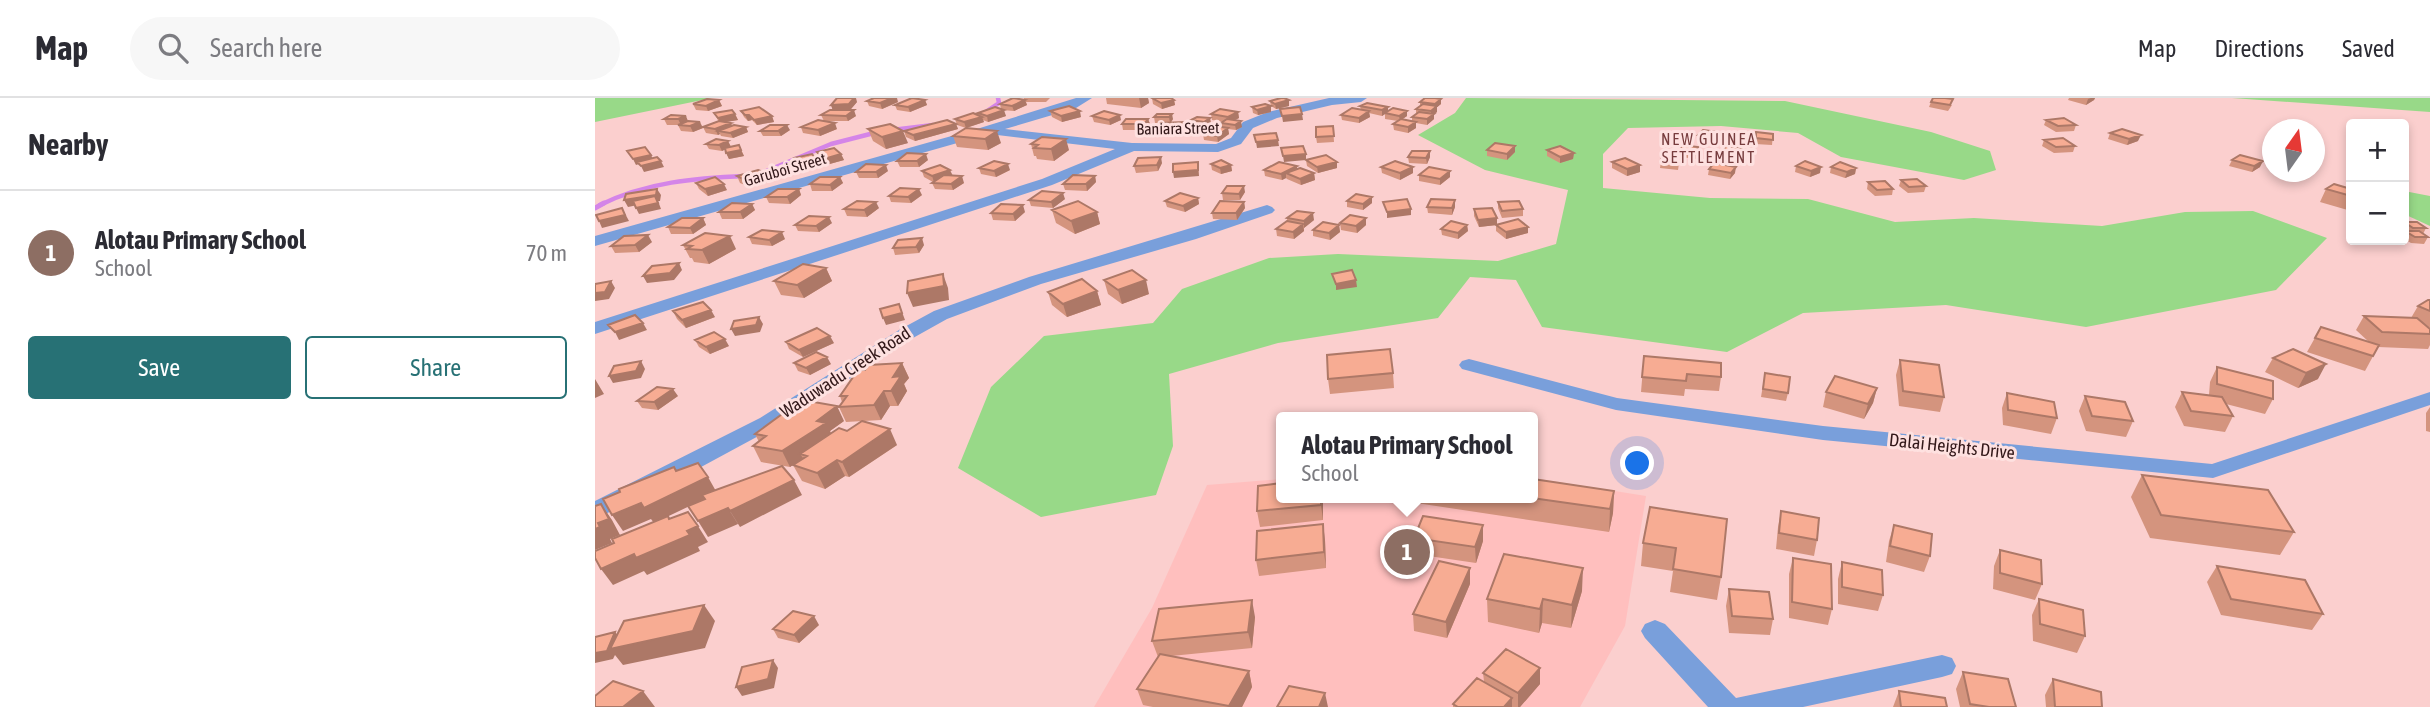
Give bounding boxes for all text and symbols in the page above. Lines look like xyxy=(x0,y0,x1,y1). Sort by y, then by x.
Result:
search box xyxy=(130,17,620,80)
text: Map xyxy=(35,29,88,67)
icon: search xyxy=(154,29,192,67)
text: Search here xyxy=(210,33,322,63)
text: Map xyxy=(2138,35,2176,62)
text: Directions xyxy=(2214,35,2304,62)
text: Saved xyxy=(2342,35,2395,62)
street label: Baniara Street xyxy=(1136,118,1220,138)
north arrow xyxy=(2262,119,2325,182)
map controls xyxy=(2346,119,2409,245)
button: + xyxy=(2346,119,2409,182)
text: Nearby xyxy=(28,127,108,161)
district label: NEW GUINEA SETTLEMENT xyxy=(1661,130,1757,166)
street label: Garuboi Street xyxy=(742,149,828,189)
button: − xyxy=(2346,182,2409,245)
text: Alotau Primary School xyxy=(95,225,306,255)
text: 1 xyxy=(46,240,56,266)
text: 70 m xyxy=(526,240,567,266)
text: School xyxy=(95,255,152,281)
street label: Waduwadu Creek Road xyxy=(776,322,914,422)
button: Save xyxy=(28,336,291,399)
button: Share xyxy=(305,336,567,399)
popup xyxy=(1276,412,1538,503)
street label: Dalai Heights Drive xyxy=(1888,429,2016,463)
text: Alotau Primary School xyxy=(1302,430,1512,460)
your location xyxy=(1620,446,1654,480)
text: School xyxy=(1302,460,1359,486)
pin: 1 xyxy=(1384,526,1430,578)

